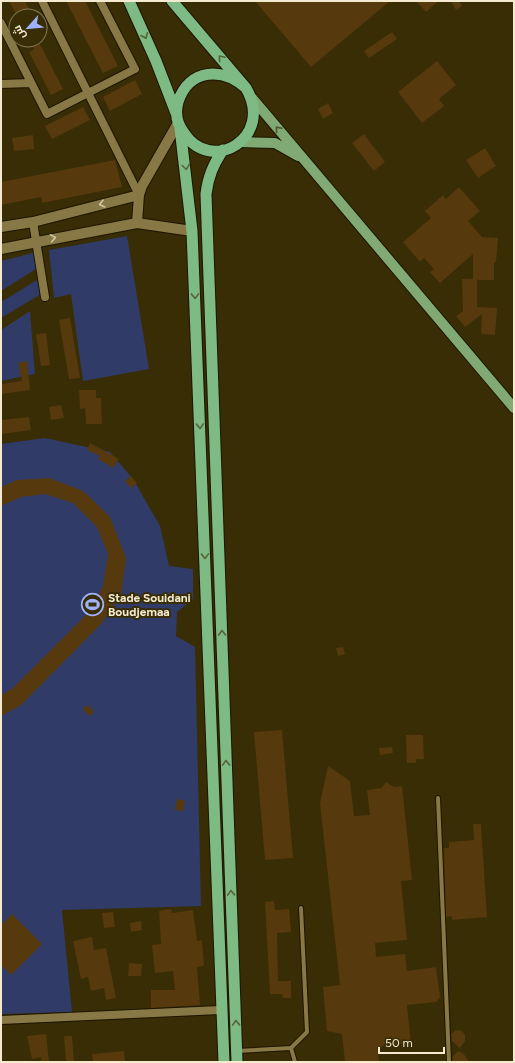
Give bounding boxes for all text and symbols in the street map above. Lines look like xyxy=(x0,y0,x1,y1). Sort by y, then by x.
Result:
north arrow xyxy=(8,8,48,48)
text: ش xyxy=(11,23,29,42)
one-way arrow xyxy=(140,32,148,40)
one-way arrow xyxy=(218,55,225,63)
one-way arrow xyxy=(276,126,283,134)
one-way arrow xyxy=(181,164,190,170)
one-way arrow xyxy=(98,200,105,208)
one-way arrow xyxy=(50,234,56,243)
one-way arrow xyxy=(191,293,199,299)
one-way arrow xyxy=(196,423,205,429)
one-way arrow xyxy=(201,553,210,559)
place label: Stade Souidani Boudjemaa xyxy=(108,591,191,619)
sports icon: Stade Souidani Boudjemaa xyxy=(80,592,106,618)
one-way arrow xyxy=(217,630,226,636)
one-way arrow xyxy=(222,760,231,766)
one-way arrow xyxy=(227,890,235,896)
one-way arrow xyxy=(231,1020,240,1026)
scale bar xyxy=(379,1029,444,1055)
text: 50 m xyxy=(385,1036,413,1050)

